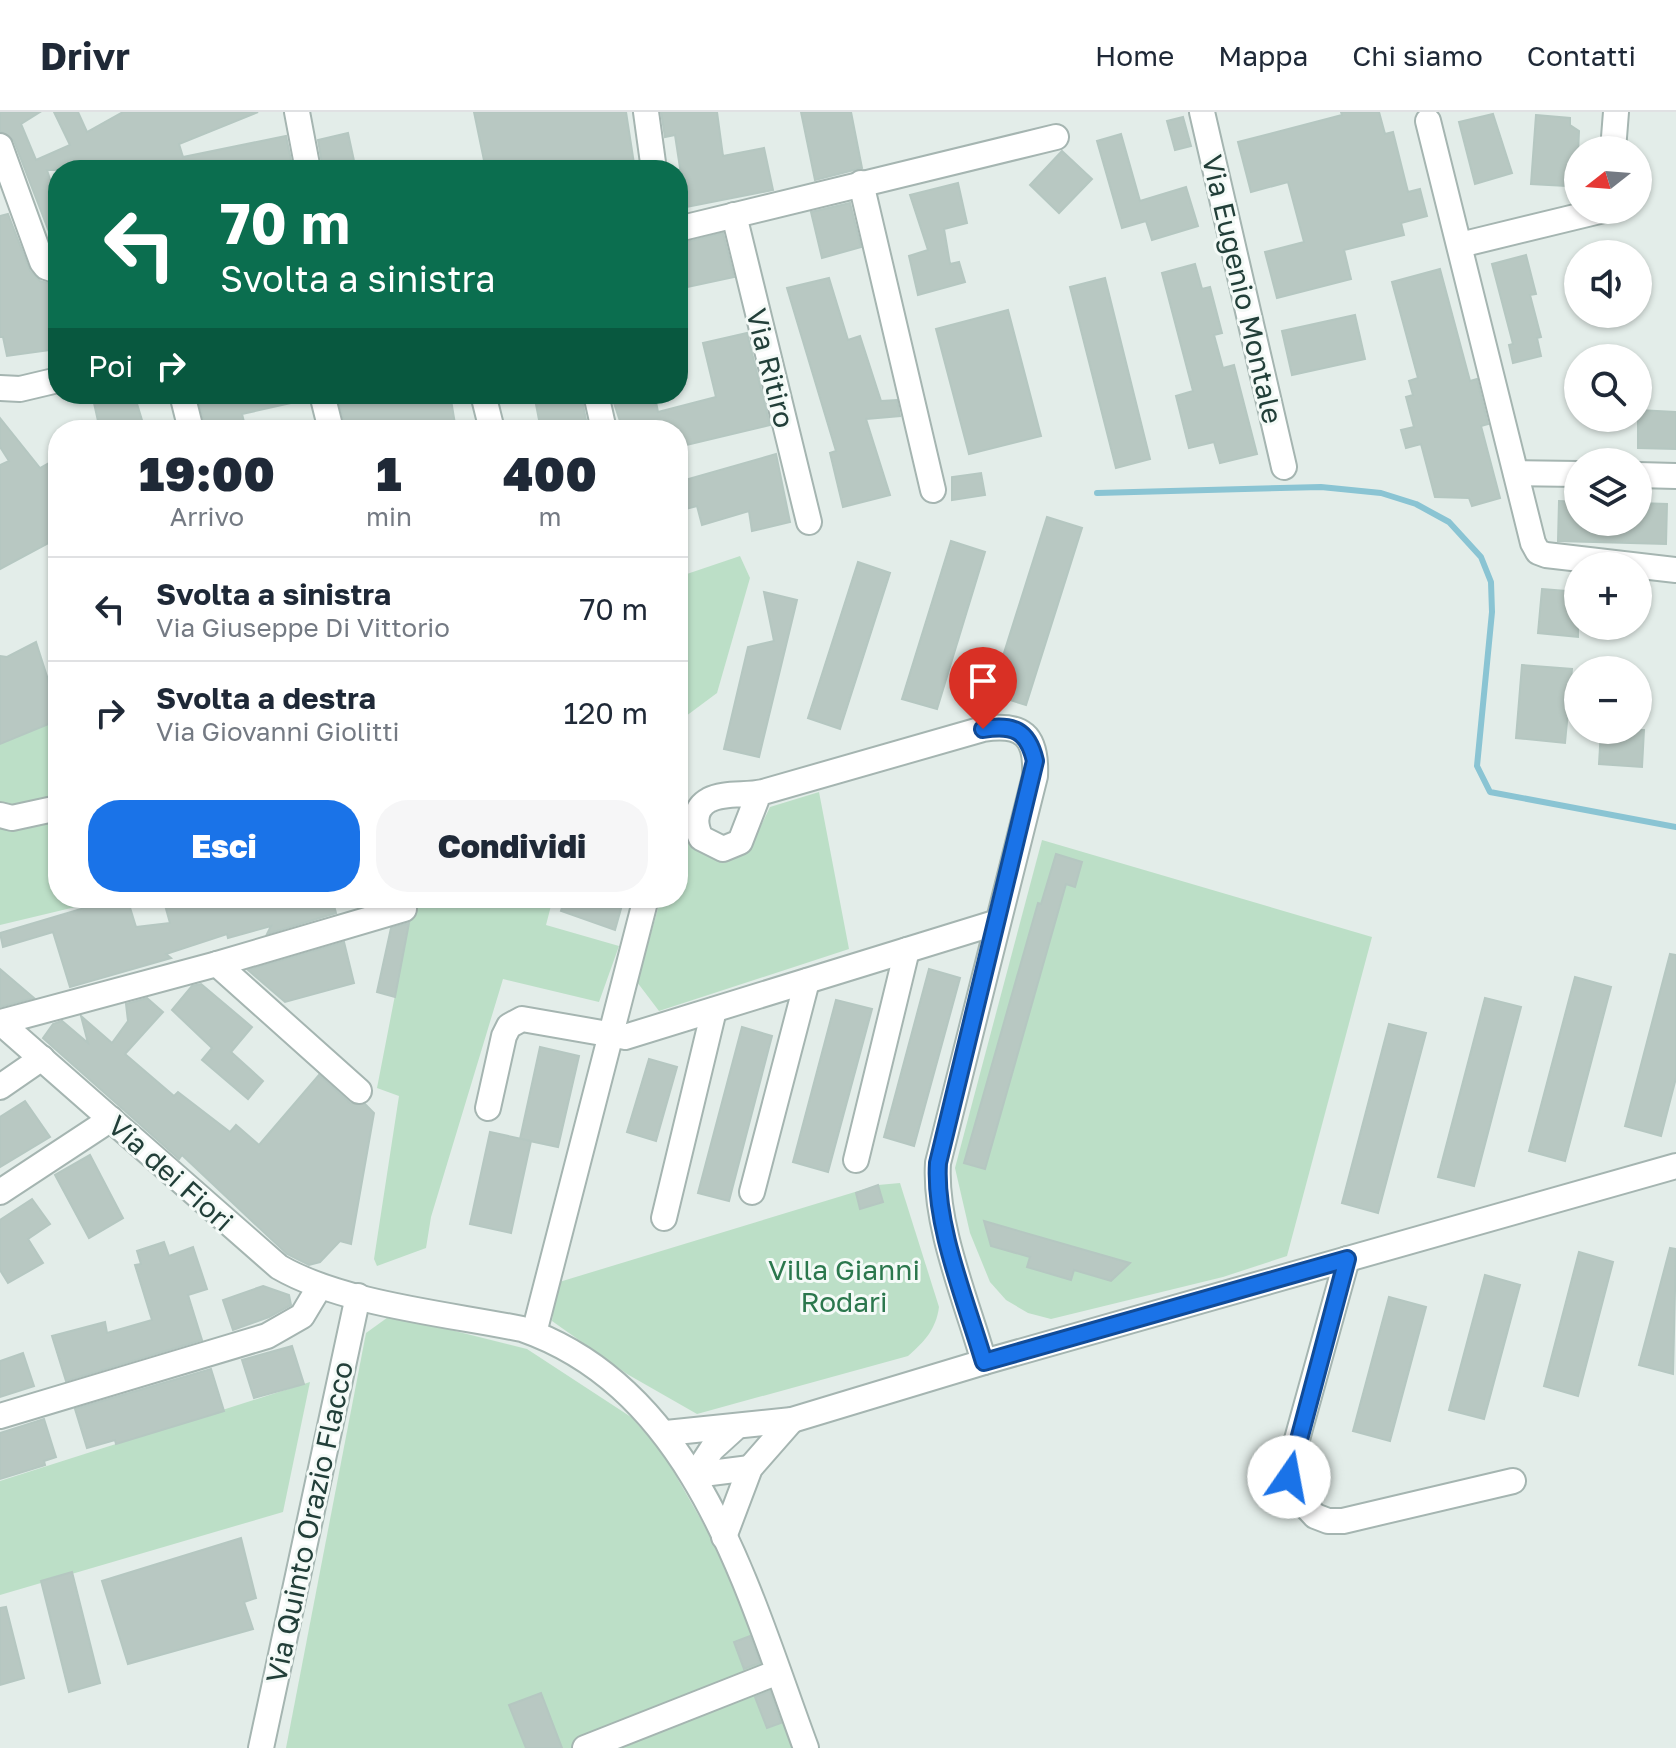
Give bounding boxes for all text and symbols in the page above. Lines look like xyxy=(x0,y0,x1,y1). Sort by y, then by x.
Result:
text: Drivr xyxy=(40,33,130,78)
text: Home xyxy=(1095,39,1174,72)
text: Mappa xyxy=(1218,39,1308,72)
text: Chi siamo xyxy=(1352,39,1483,72)
text: Contatti xyxy=(1527,39,1636,72)
north arrow xyxy=(1564,136,1652,224)
map controls xyxy=(1564,136,1652,744)
street label: Via Eugenio Montale xyxy=(1196,151,1290,427)
text: 70 m xyxy=(220,189,350,256)
icon: left xyxy=(88,192,192,296)
button: sound xyxy=(1564,240,1652,328)
text: Svolta a sinistra xyxy=(220,257,496,300)
street label: Via Ritiro xyxy=(740,305,802,431)
icon: right xyxy=(149,344,193,388)
button: search xyxy=(1564,344,1652,432)
text: Poi xyxy=(88,348,133,384)
text: 19:00 xyxy=(139,444,275,502)
text: 1 xyxy=(376,444,402,502)
text: 400 xyxy=(503,444,597,502)
button: layers xyxy=(1564,448,1652,536)
text: Arrivo xyxy=(170,501,244,532)
text: min xyxy=(366,501,412,532)
text: m xyxy=(538,501,561,532)
button: + xyxy=(1564,552,1652,640)
text: Svolta a sinistra xyxy=(156,576,391,612)
icon: left xyxy=(88,587,132,631)
text: 70 m xyxy=(579,591,648,627)
text: Via Giuseppe Di Vittorio xyxy=(156,612,450,643)
pin xyxy=(949,647,1017,729)
button: − xyxy=(1564,656,1652,744)
icon: arrive xyxy=(961,659,1005,703)
text: Svolta a destra xyxy=(156,680,376,716)
icon: right xyxy=(88,691,132,735)
text: 120 m xyxy=(563,695,648,731)
text: Via Giovanni Giolitti xyxy=(156,716,400,747)
button: Esci xyxy=(88,800,360,892)
button: Condividi xyxy=(376,800,648,892)
street label: Via dei Fiori xyxy=(102,1108,240,1238)
park label: Villa Gianni Rodari xyxy=(768,1253,920,1318)
street label: Via Quinto Orazio Flacco xyxy=(259,1358,359,1686)
position arrow xyxy=(1247,1435,1331,1519)

